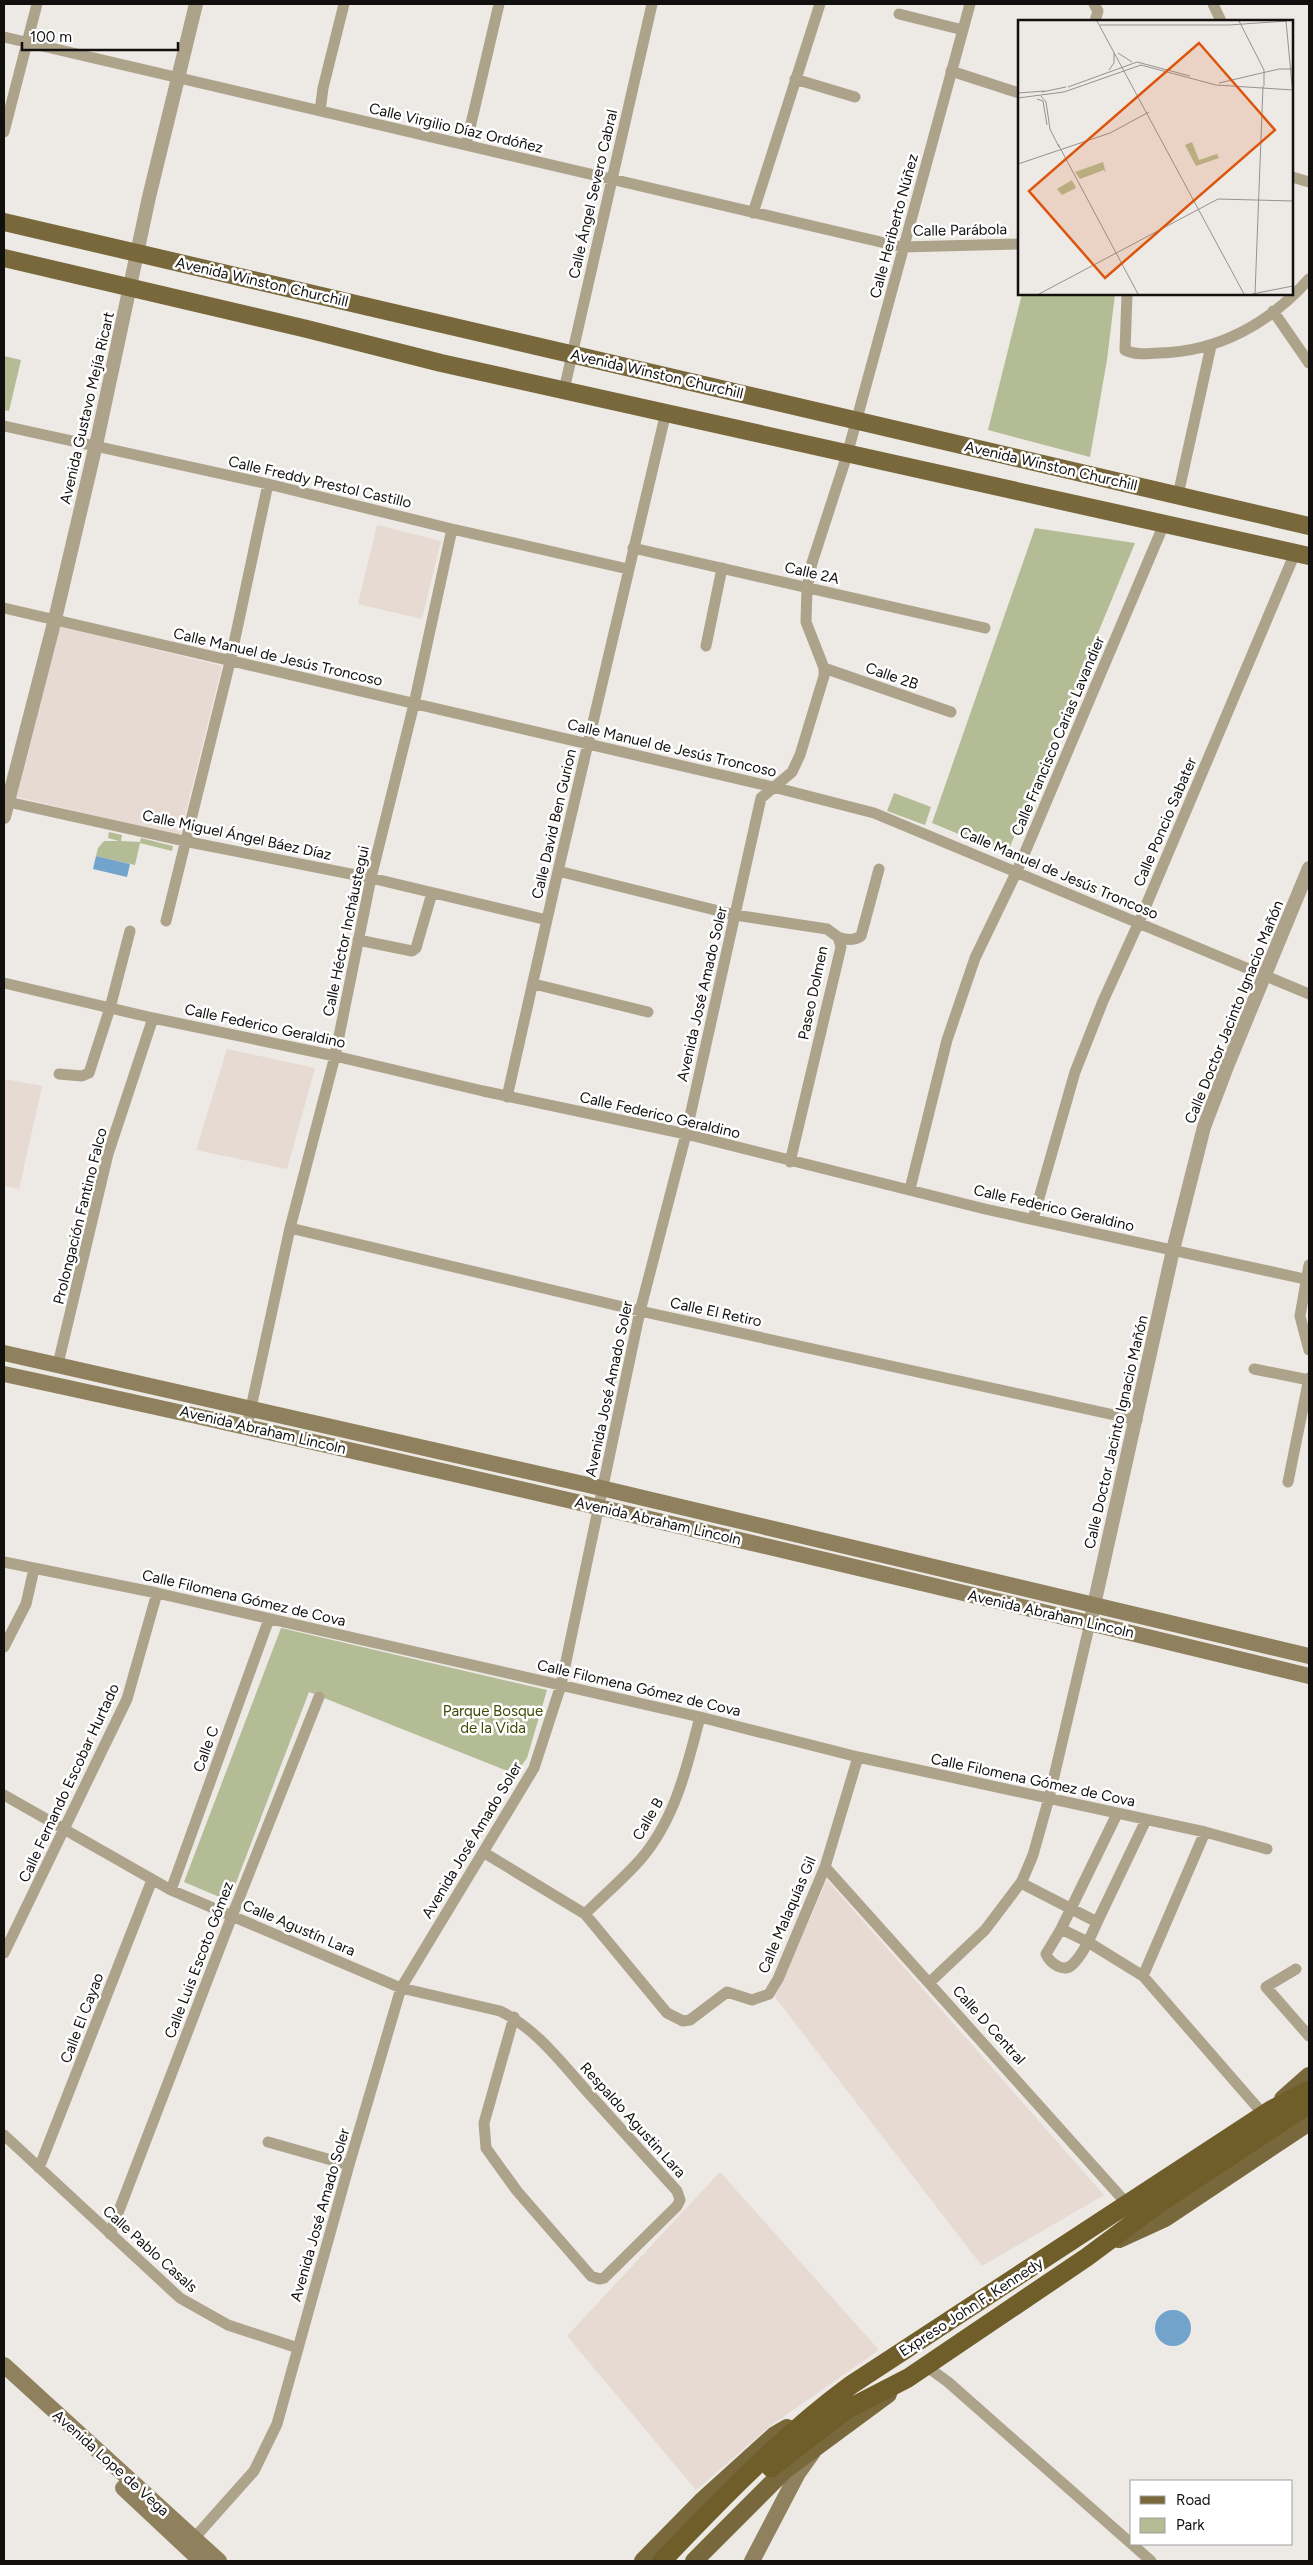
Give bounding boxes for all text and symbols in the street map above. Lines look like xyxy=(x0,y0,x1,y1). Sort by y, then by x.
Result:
scale bar xyxy=(22,20,179,52)
inset map xyxy=(1018,20,1293,295)
text: 100 m xyxy=(30,28,72,46)
street label: Calle Virgilio Díaz Ordóñez xyxy=(367,99,545,157)
street label: Calle Ángel Severo Cabral xyxy=(565,108,621,280)
street label: Calle Heriberto Núñez xyxy=(866,152,922,300)
street label: Calle Parábola xyxy=(913,220,1007,240)
street label: Avenida Winston Churchill xyxy=(174,253,350,311)
street label: Avenida Gustavo Mejía Ricart xyxy=(56,310,118,506)
street label: Avenida Winston Churchill xyxy=(569,345,745,403)
street label: Avenida Winston Churchill xyxy=(963,437,1139,495)
street label: Calle Freddy Prestol Castillo xyxy=(227,452,414,512)
street label: Calle 2A xyxy=(783,558,841,588)
street label: Calle Manuel de Jesús Troncoso xyxy=(172,624,385,690)
street label: Calle Francisco Carias Lavandier xyxy=(1008,634,1108,838)
street label: Calle 2B xyxy=(863,659,921,693)
street label: Calle Manuel de Jesús Troncoso xyxy=(566,715,779,781)
street label: Calle David Ben Gurion xyxy=(528,747,580,901)
street label: Calle Poncio Sabater xyxy=(1130,755,1200,889)
street label: Calle Miguel Ángel Báez Díaz xyxy=(141,806,333,864)
street label: Calle Manuel de Jesús Troncoso xyxy=(957,823,1161,923)
street label: Calle Héctor Incháustegui xyxy=(319,844,373,1018)
street label: Calle Doctor Jacinto Ignacio Mañón xyxy=(1181,898,1287,1126)
street label: Avenida José Amado Soler xyxy=(673,905,731,1083)
street label: Paseo Dolmen xyxy=(794,944,832,1042)
street label: Calle Federico Geraldino xyxy=(183,1000,347,1052)
street label: Calle Federico Geraldino xyxy=(578,1088,742,1142)
street label: Prolongación Fantino Falco xyxy=(49,1126,111,1306)
street label: Calle Federico Geraldino xyxy=(972,1181,1136,1235)
street label: Calle El Retiro xyxy=(668,1293,764,1331)
street label: Avenida José Amado Soler xyxy=(582,1299,636,1479)
street label: Calle Doctor Jacinto Ignacio Mañón xyxy=(1080,1313,1152,1551)
street label: Avenida Abraham Lincoln xyxy=(178,1402,348,1458)
street label: Avenida Abraham Lincoln xyxy=(573,1493,743,1549)
street label: Calle Filomena Gómez de Cova xyxy=(140,1566,348,1630)
street label: Avenida Abraham Lincoln xyxy=(966,1586,1136,1642)
street label: Calle Filomena Gómez de Cova xyxy=(535,1656,743,1720)
street label: Calle Fernando Escobar Hurtado xyxy=(15,1680,123,1885)
park label: Parque Bosque de la Vida xyxy=(443,1702,543,1737)
street label: Calle C xyxy=(189,1723,223,1775)
street label: Calle Filomena Gómez de Cova xyxy=(929,1750,1137,1810)
street label: Avenida José Amado Soler xyxy=(418,1758,526,1922)
street label: Calle B xyxy=(629,1795,667,1843)
street label: Calle Malaquías Gil xyxy=(754,1854,820,1976)
street label: Calle Luis Escoto Gómez xyxy=(161,1879,237,2041)
street label: Calle Agustín Lara xyxy=(240,1896,358,1960)
street label: Calle El Cayao xyxy=(57,1970,108,2066)
street label: Calle D Central xyxy=(949,1982,1029,2068)
street label: Respaldo Agustin Lara xyxy=(576,2059,690,2181)
street label: Avenida José Amado Soler xyxy=(287,2126,353,2304)
street label: Calle Pablo Casals xyxy=(99,2202,201,2296)
street label: Expreso John F. Kennedy xyxy=(896,2254,1047,2360)
street label: Avenida Lope de Vega xyxy=(49,2406,173,2520)
legend xyxy=(1130,2480,1293,2545)
text: Road xyxy=(1176,2491,1211,2509)
text: Park xyxy=(1176,2516,1205,2534)

